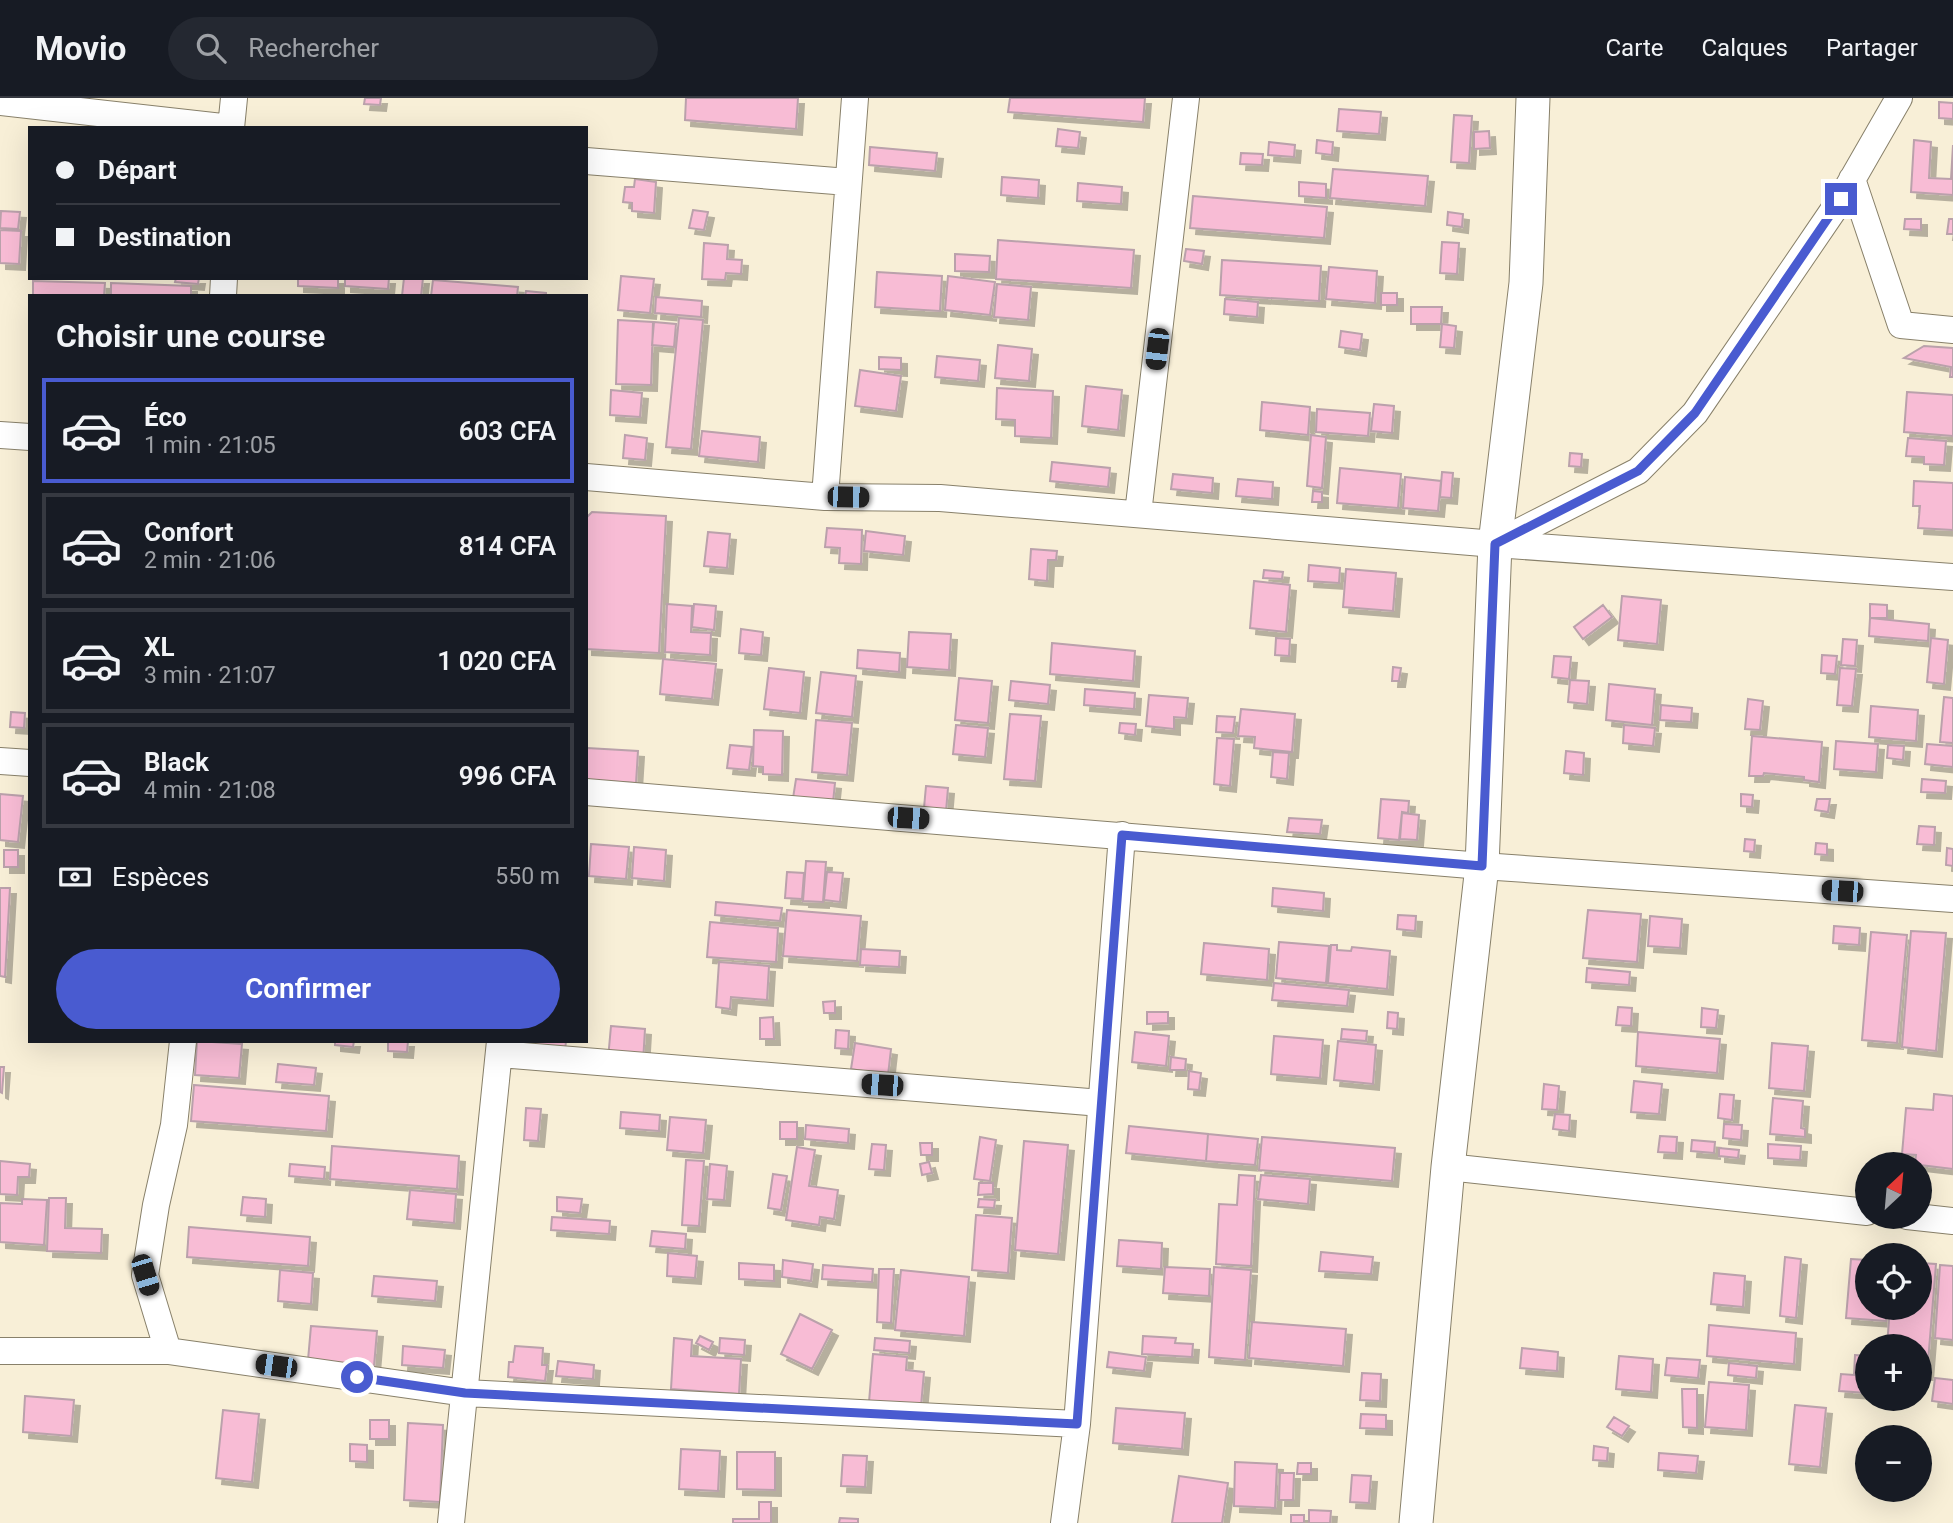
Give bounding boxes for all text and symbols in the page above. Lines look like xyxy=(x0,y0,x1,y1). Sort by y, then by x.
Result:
search box xyxy=(168,17,658,80)
text: Movio xyxy=(35,29,126,68)
icon: search xyxy=(192,29,230,67)
text: Rechercher xyxy=(248,33,379,63)
text: Carte xyxy=(1605,34,1663,62)
text: Calques xyxy=(1701,34,1788,62)
text: Partager xyxy=(1826,34,1918,62)
text: Départ xyxy=(98,155,176,185)
route end xyxy=(1825,183,1857,215)
text: Destination xyxy=(98,222,231,252)
text: Choisir une course xyxy=(56,317,325,355)
car xyxy=(1145,327,1170,371)
icon: car xyxy=(60,399,123,462)
text: Éco xyxy=(144,402,187,432)
text: 603 CFA xyxy=(459,416,556,446)
text: 1 min · 21:05 xyxy=(144,432,276,459)
car xyxy=(827,486,870,508)
icon: car xyxy=(60,514,123,577)
text: Confort xyxy=(144,517,233,547)
text: 814 CFA xyxy=(459,531,556,561)
text: 2 min · 21:06 xyxy=(144,547,276,574)
icon: car xyxy=(60,629,123,692)
text: XL xyxy=(144,632,175,662)
text: 1 020 CFA xyxy=(437,646,556,676)
text: 3 min · 21:07 xyxy=(144,662,276,689)
icon: car xyxy=(60,744,123,807)
text: Black xyxy=(144,747,209,777)
text: 996 CFA xyxy=(459,761,556,791)
text: 4 min · 21:08 xyxy=(144,777,276,804)
car xyxy=(887,806,930,830)
icon: cash xyxy=(56,858,94,896)
text: Espèces xyxy=(112,862,209,892)
text: 550 m xyxy=(495,863,560,890)
car xyxy=(1821,879,1864,903)
button: Confirmer xyxy=(56,949,560,1029)
car xyxy=(861,1073,904,1097)
north arrow xyxy=(1855,1152,1932,1228)
map controls xyxy=(1855,1152,1932,1502)
button: locate xyxy=(1855,1243,1932,1320)
car xyxy=(129,1252,162,1298)
button: + xyxy=(1855,1334,1932,1411)
car xyxy=(254,1353,299,1379)
route start xyxy=(341,1361,373,1393)
button: − xyxy=(1855,1425,1932,1502)

